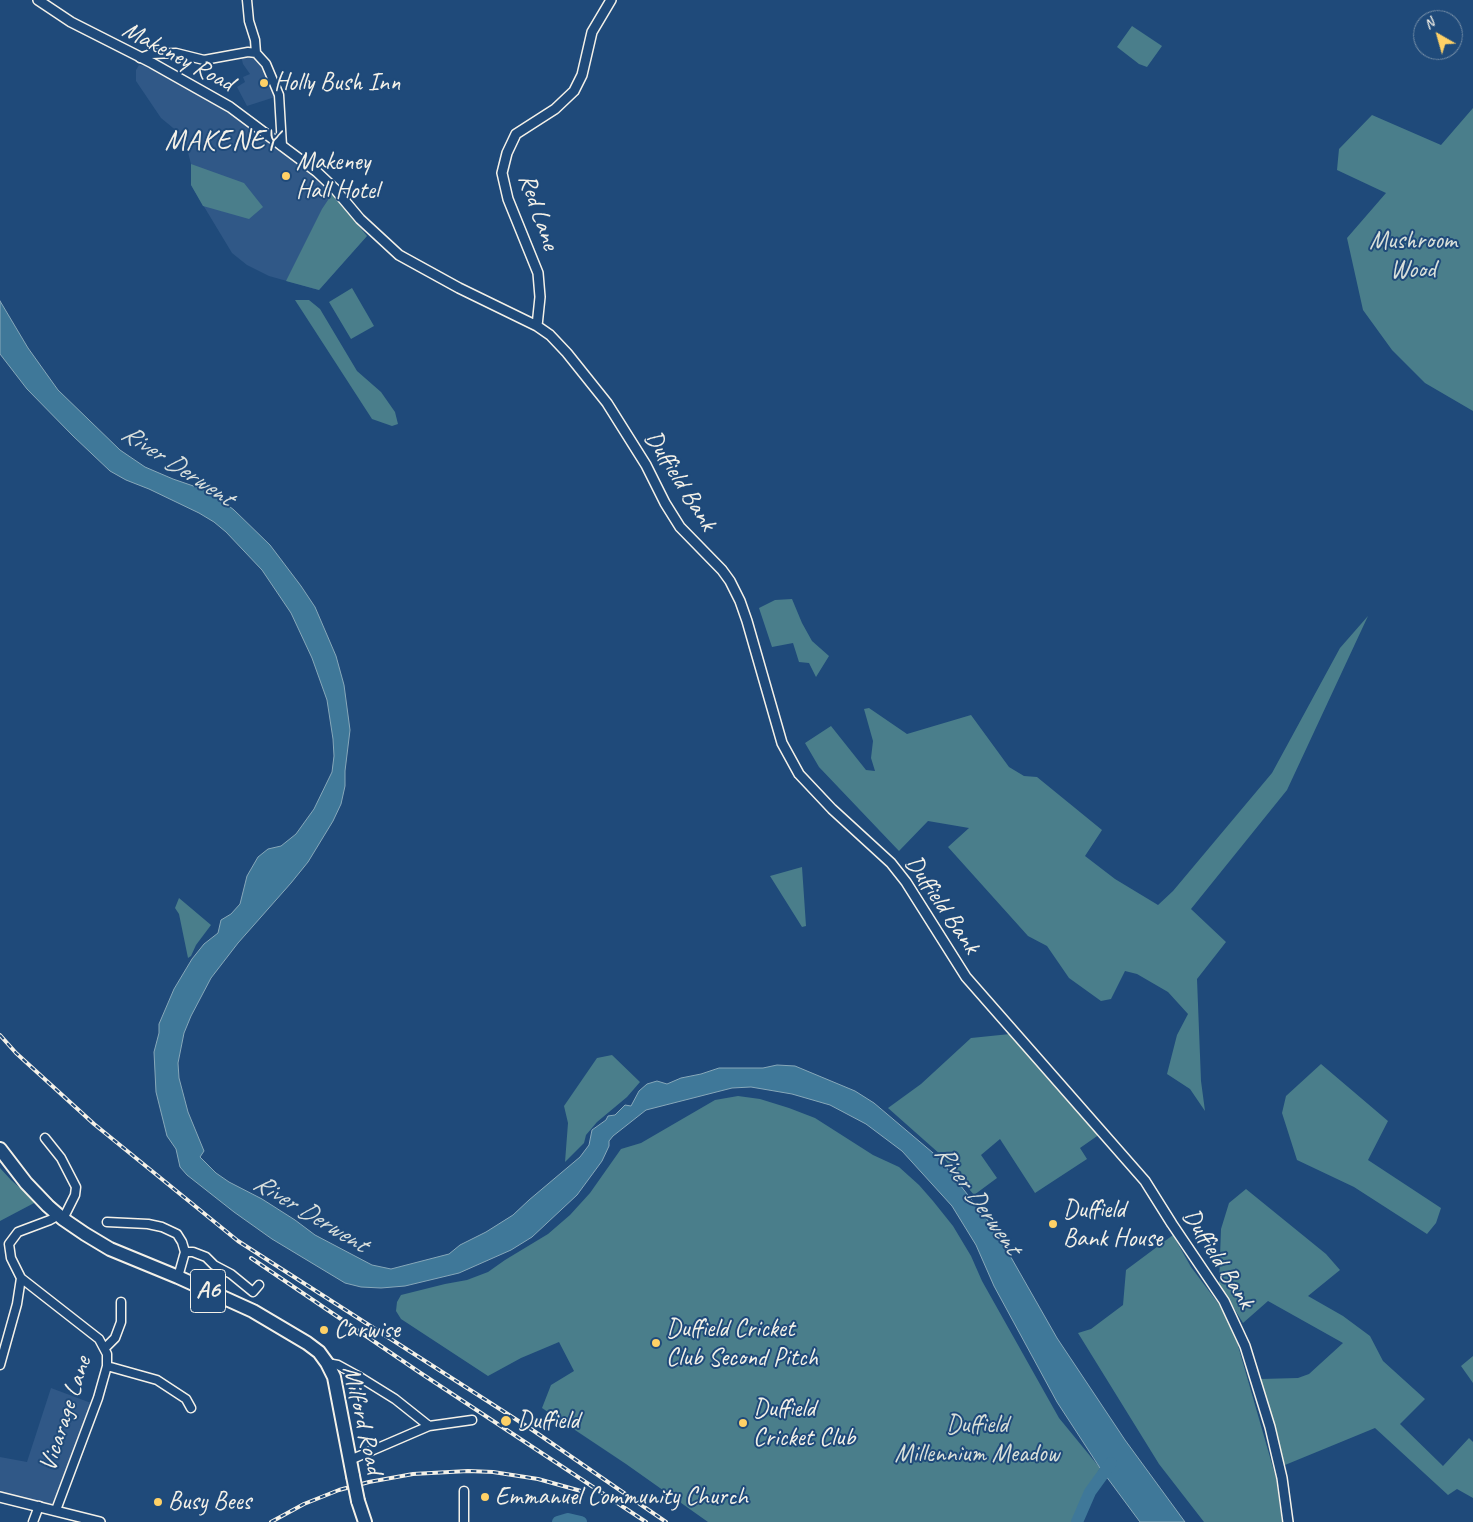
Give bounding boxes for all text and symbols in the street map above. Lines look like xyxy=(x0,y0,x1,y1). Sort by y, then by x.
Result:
north arrow xyxy=(1413,10,1463,60)
text: N xyxy=(1420,14,1438,33)
street label: Makeney Road xyxy=(117,15,239,99)
place label: Holly Bush Inn xyxy=(274,68,400,98)
marker: Holly Bush Inn xyxy=(258,77,270,89)
district label: MAKENEY xyxy=(164,125,280,159)
place label: Makeney Hall Hotel xyxy=(296,147,379,206)
marker: Makeney Hall Hotel xyxy=(280,170,292,182)
street label: Red Lane xyxy=(511,170,565,254)
park label: Mushroom Wood xyxy=(1369,226,1457,285)
water label: River Derwent xyxy=(115,418,239,514)
street label: Duffield Bank xyxy=(637,425,723,537)
street label: Duffield Bank xyxy=(898,850,986,960)
water label: River Derwent xyxy=(927,1139,1027,1261)
water label: River Derwent xyxy=(247,1168,373,1260)
place label: Duffield Bank House xyxy=(1063,1195,1162,1254)
street label: Duffield Bank xyxy=(1175,1203,1261,1315)
marker: Duffield Bank House xyxy=(1047,1218,1059,1230)
road number: A6 xyxy=(190,1270,226,1312)
place label: Duffield Cricket Club Second Pitch xyxy=(666,1314,818,1373)
place label: Carwise xyxy=(334,1315,400,1345)
marker: Carwise xyxy=(318,1324,330,1336)
marker: Duffield Cricket Club Second Pitch xyxy=(650,1337,662,1349)
street label: Vicarage Lane xyxy=(33,1353,99,1475)
street label: Milford Road xyxy=(335,1363,389,1477)
place label: Duffield Cricket Club xyxy=(753,1394,855,1453)
place label: Duffield xyxy=(517,1406,579,1436)
park label: Duffield Millennium Meadow xyxy=(895,1410,1059,1469)
marker: Duffield xyxy=(499,1414,513,1428)
marker: Duffield Cricket Club xyxy=(737,1417,749,1429)
place label: Emmanuel Community Church xyxy=(495,1482,748,1512)
place label: Busy Bees xyxy=(168,1487,251,1517)
marker: Emmanuel Community Church xyxy=(479,1491,491,1503)
marker: Busy Bees xyxy=(152,1496,164,1508)

